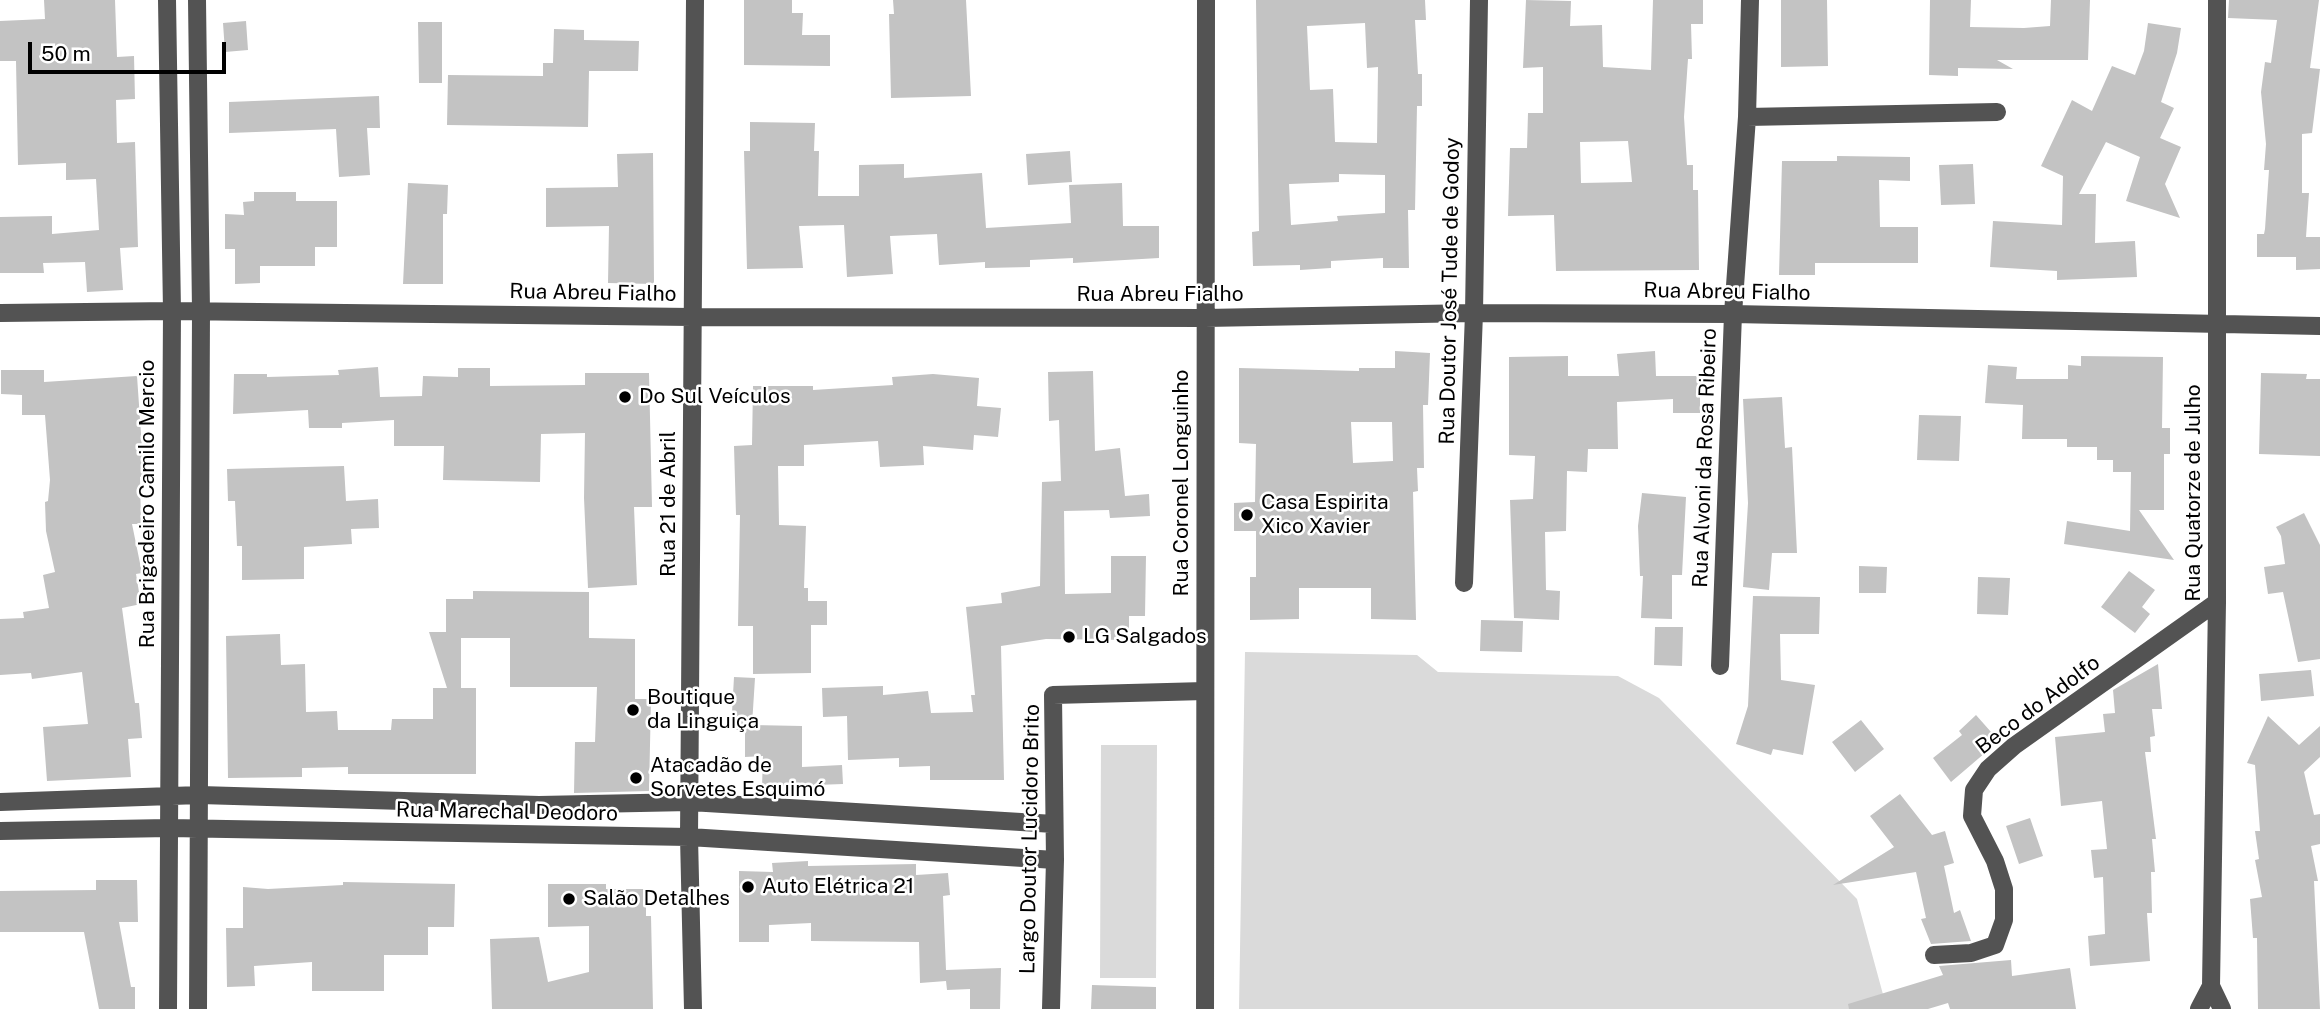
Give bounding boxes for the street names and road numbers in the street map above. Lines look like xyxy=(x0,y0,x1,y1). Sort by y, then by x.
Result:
street label: Rua Doutor José Tude de Godoy xyxy=(1435,137,1465,445)
street label: Rua Abreu Fialho xyxy=(1643,278,1811,306)
street label: Rua Abreu Fialho xyxy=(509,279,677,307)
street label: Rua Abreu Fialho xyxy=(1076,282,1244,308)
street label: Rua Alvoni da Rosa Ribeiro xyxy=(1688,328,1722,588)
street label: Rua Brigadeiro Camilo Mercio xyxy=(135,360,161,648)
street label: Rua Coronel Longuinho xyxy=(1169,370,1195,596)
street label: Rua Quatorze de Julho xyxy=(2181,384,2207,602)
street label: Rua 21 de Abril xyxy=(656,431,682,577)
street label: Beco do Adolfo xyxy=(1971,650,2105,760)
street label: Largo Doutor Lucidoro Brito xyxy=(1015,704,1045,974)
street label: Rua Marechal Deodoro xyxy=(396,797,618,827)

